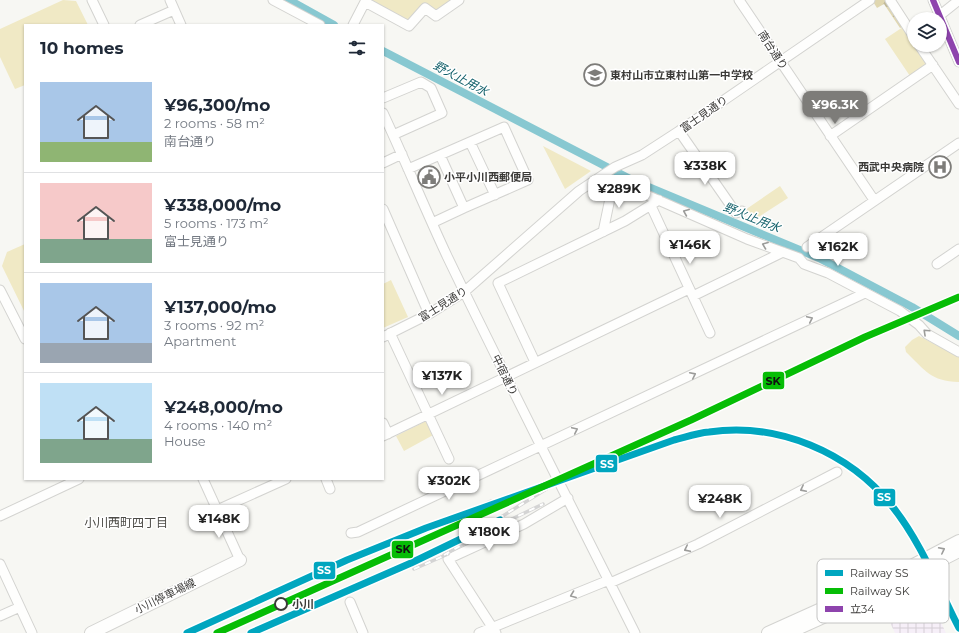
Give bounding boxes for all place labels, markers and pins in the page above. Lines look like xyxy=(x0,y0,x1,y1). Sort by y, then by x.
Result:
school or university icon: 東村山市立東村山第一中学校 xyxy=(582,62,608,88)
place label: 東村山市立東村山第一中学校 xyxy=(610,68,753,82)
pin: ¥96.3K xyxy=(802,91,868,125)
pin: ¥338K xyxy=(677,152,733,186)
hospital icon: 西武中央病院 xyxy=(927,154,953,180)
place label: 西武中央病院 xyxy=(858,160,924,174)
public building icon: 小平小川西郵便局 xyxy=(416,164,442,190)
place label: 小平小川西郵便局 xyxy=(444,170,532,184)
pin: ¥289K xyxy=(591,175,647,209)
pin: ¥146K xyxy=(662,231,718,265)
pin: ¥162K xyxy=(810,233,866,267)
pin: ¥137K xyxy=(414,362,470,396)
pin: ¥302K xyxy=(421,467,477,501)
pin: ¥248K xyxy=(692,485,748,519)
pin: ¥148K xyxy=(191,505,247,539)
pin: ¥180K xyxy=(461,518,517,552)
marker: 小川 xyxy=(274,597,288,611)
place label: 小川 xyxy=(292,597,314,611)

